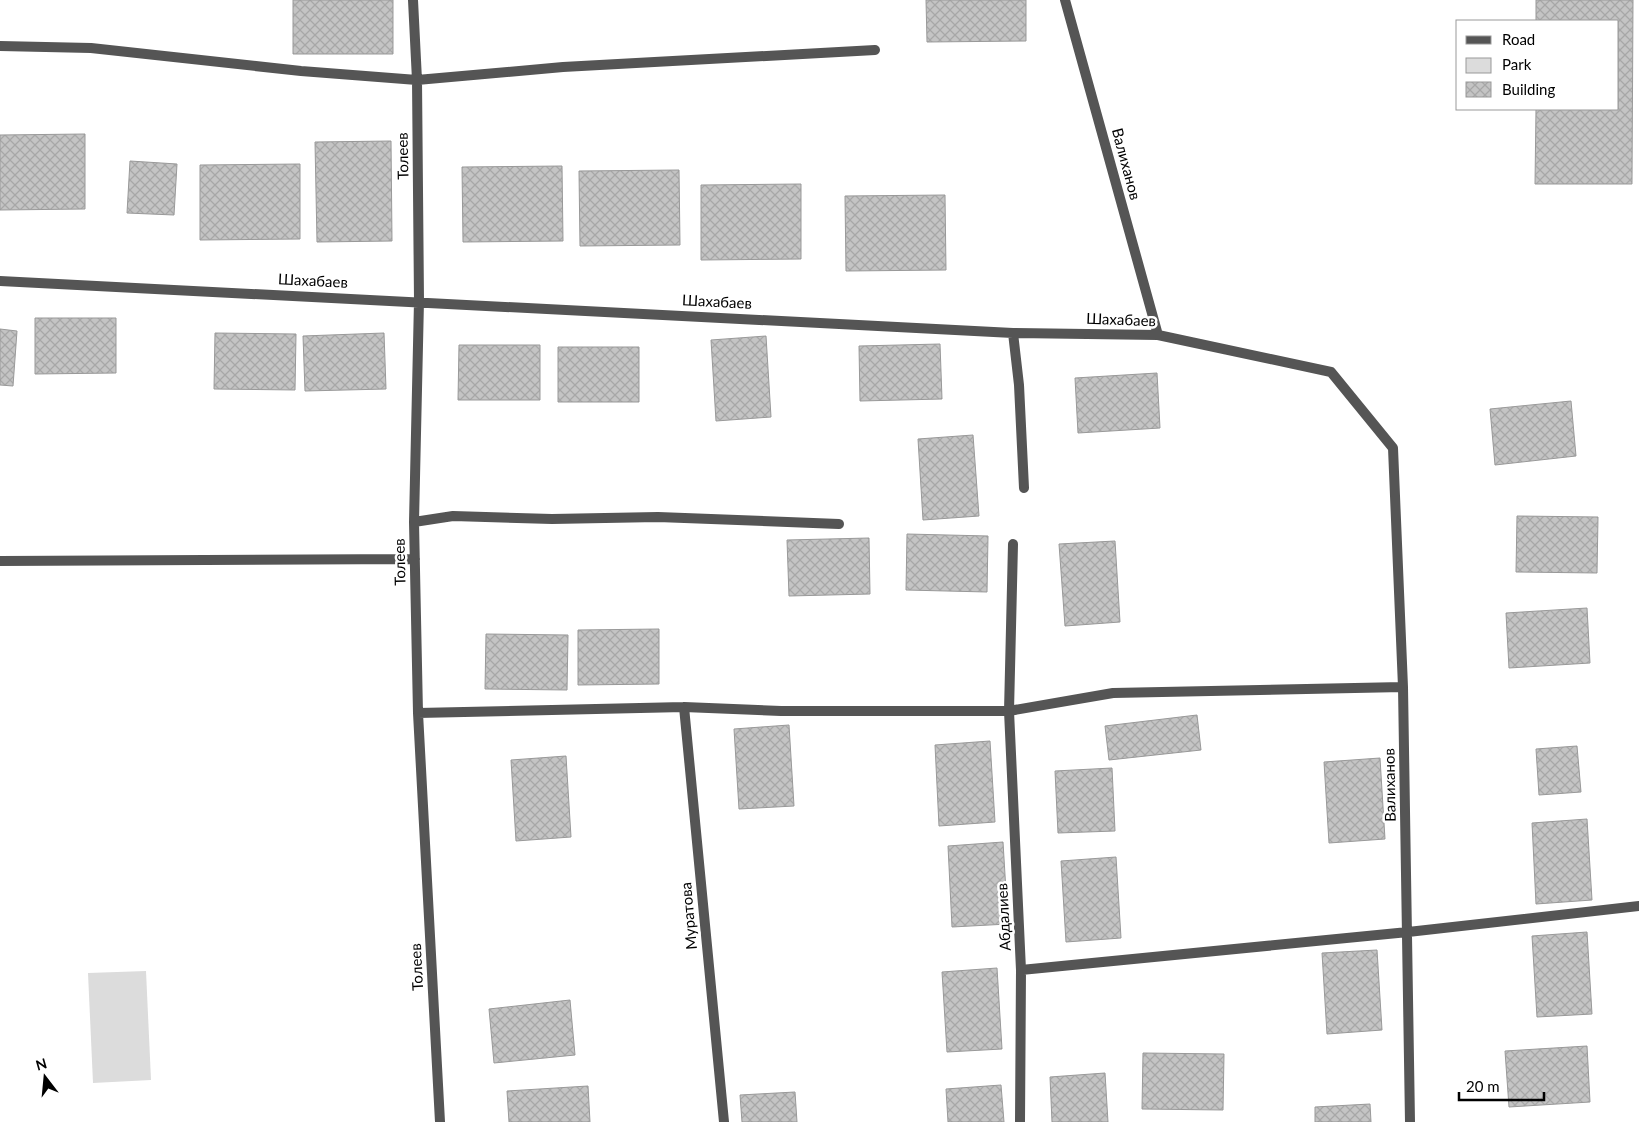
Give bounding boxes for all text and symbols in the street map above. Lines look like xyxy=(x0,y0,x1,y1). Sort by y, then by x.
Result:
legend xyxy=(1456,20,1619,110)
text: Road xyxy=(1502,30,1535,48)
text: Park xyxy=(1502,55,1532,73)
text: Building xyxy=(1502,80,1555,98)
street label: Валиханов xyxy=(1109,126,1145,202)
street label: Толеев xyxy=(393,132,411,180)
street label: Шахабаев xyxy=(278,269,348,291)
street label: Шахабаев xyxy=(682,290,752,312)
street label: Шахабаев xyxy=(1086,309,1156,329)
street label: Толеев xyxy=(390,538,408,586)
street label: Валиханов xyxy=(1379,748,1399,822)
street label: Муратова xyxy=(676,882,700,951)
street label: Абдалиев xyxy=(992,883,1014,951)
street label: Толеев xyxy=(406,943,426,991)
north arrow xyxy=(20,1052,70,1102)
text: N xyxy=(34,1054,49,1074)
scale bar xyxy=(1459,1070,1544,1102)
text: 20 m xyxy=(1466,1077,1500,1095)

